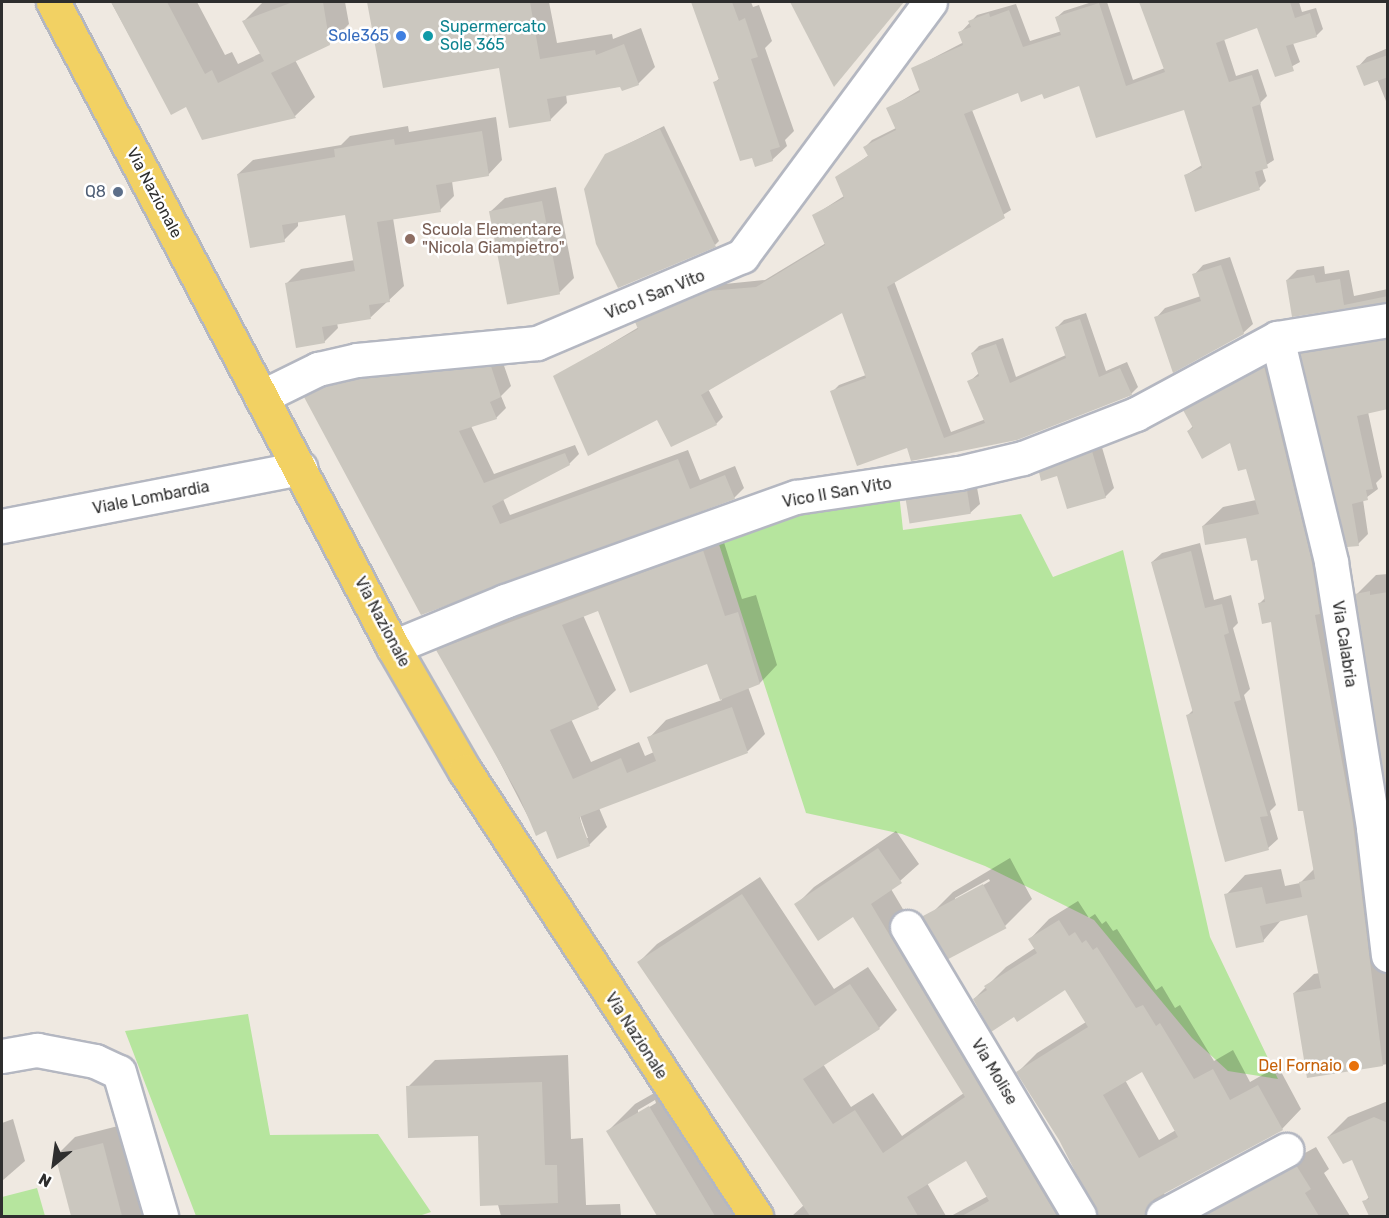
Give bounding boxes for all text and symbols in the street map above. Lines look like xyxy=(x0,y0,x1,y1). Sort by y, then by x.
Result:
place label: Supermercato Sole 365 xyxy=(440,17,546,55)
place label: Sole365 xyxy=(328,26,389,46)
marker: Sole365 xyxy=(394,29,408,43)
marker: Supermercato Sole 365 xyxy=(421,29,435,43)
street label: Via Nazionale xyxy=(122,145,186,241)
place label: Q8 xyxy=(85,182,106,202)
marker: Q8 xyxy=(111,185,125,199)
place label: Scuola Elementare "Nicola Giampietro" xyxy=(422,220,565,258)
marker: Scuola Elementare "Nicola Giampietro" xyxy=(403,232,417,246)
street label: Vico I San Vito xyxy=(602,266,708,324)
street label: Vico II San Vito xyxy=(781,474,893,512)
street label: Viale Lombardia xyxy=(91,477,211,519)
street label: Via Nazionale xyxy=(350,574,414,670)
street label: Via Calabria xyxy=(1328,599,1360,689)
street label: Via Nazionale xyxy=(601,989,671,1083)
street label: Via Molise xyxy=(967,1035,1021,1109)
place label: Del Fornaio xyxy=(1258,1056,1342,1076)
marker: Del Fornaio xyxy=(1347,1059,1361,1073)
north arrow xyxy=(24,1134,84,1194)
text: N xyxy=(35,1169,55,1191)

